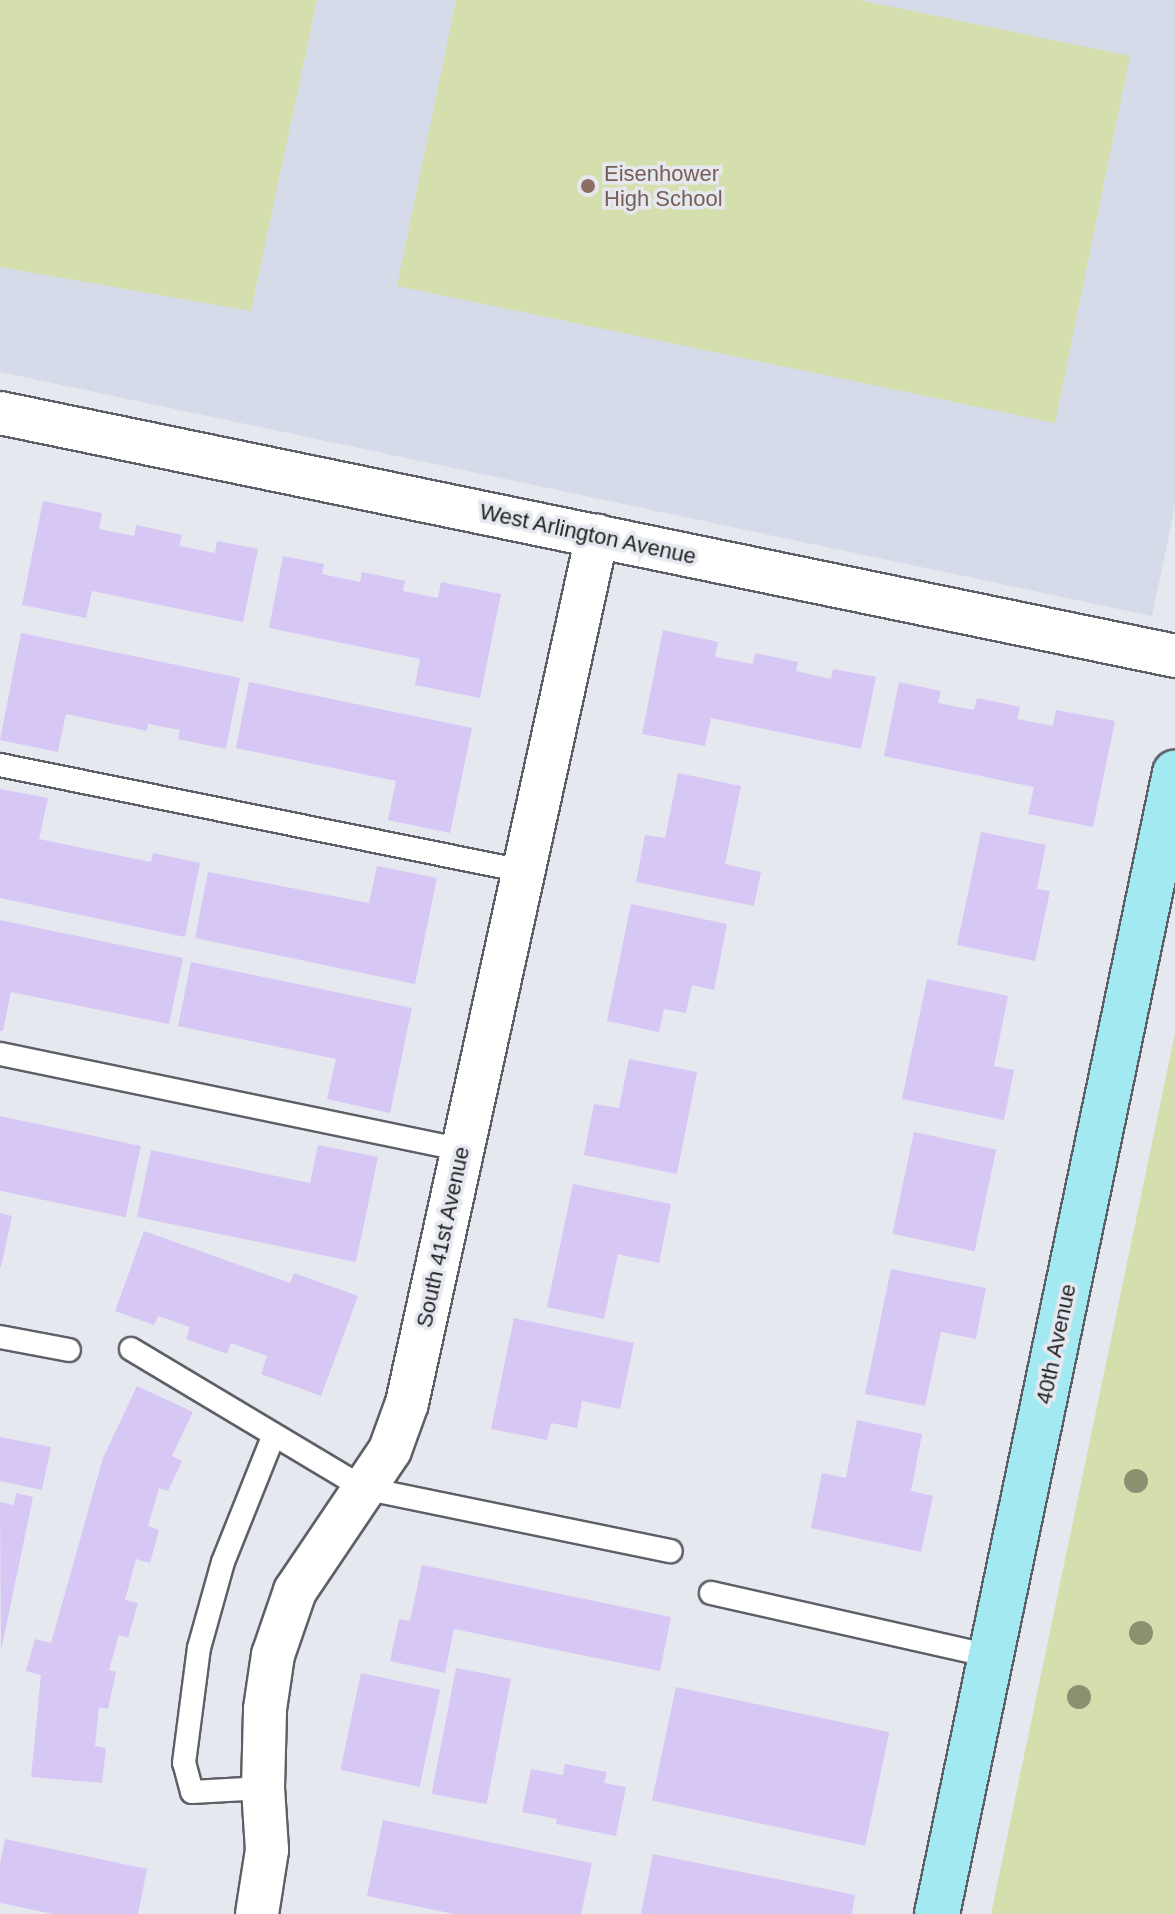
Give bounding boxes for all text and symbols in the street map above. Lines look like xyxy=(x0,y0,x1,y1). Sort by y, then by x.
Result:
place label: Eisenhower High School xyxy=(604,160,723,212)
marker: Eisenhower High School xyxy=(579,177,597,195)
street label: West Arlington Avenue xyxy=(476,498,700,570)
street label: South 41st Avenue xyxy=(411,1144,475,1330)
street label: 40th Avenue xyxy=(1030,1281,1082,1407)

